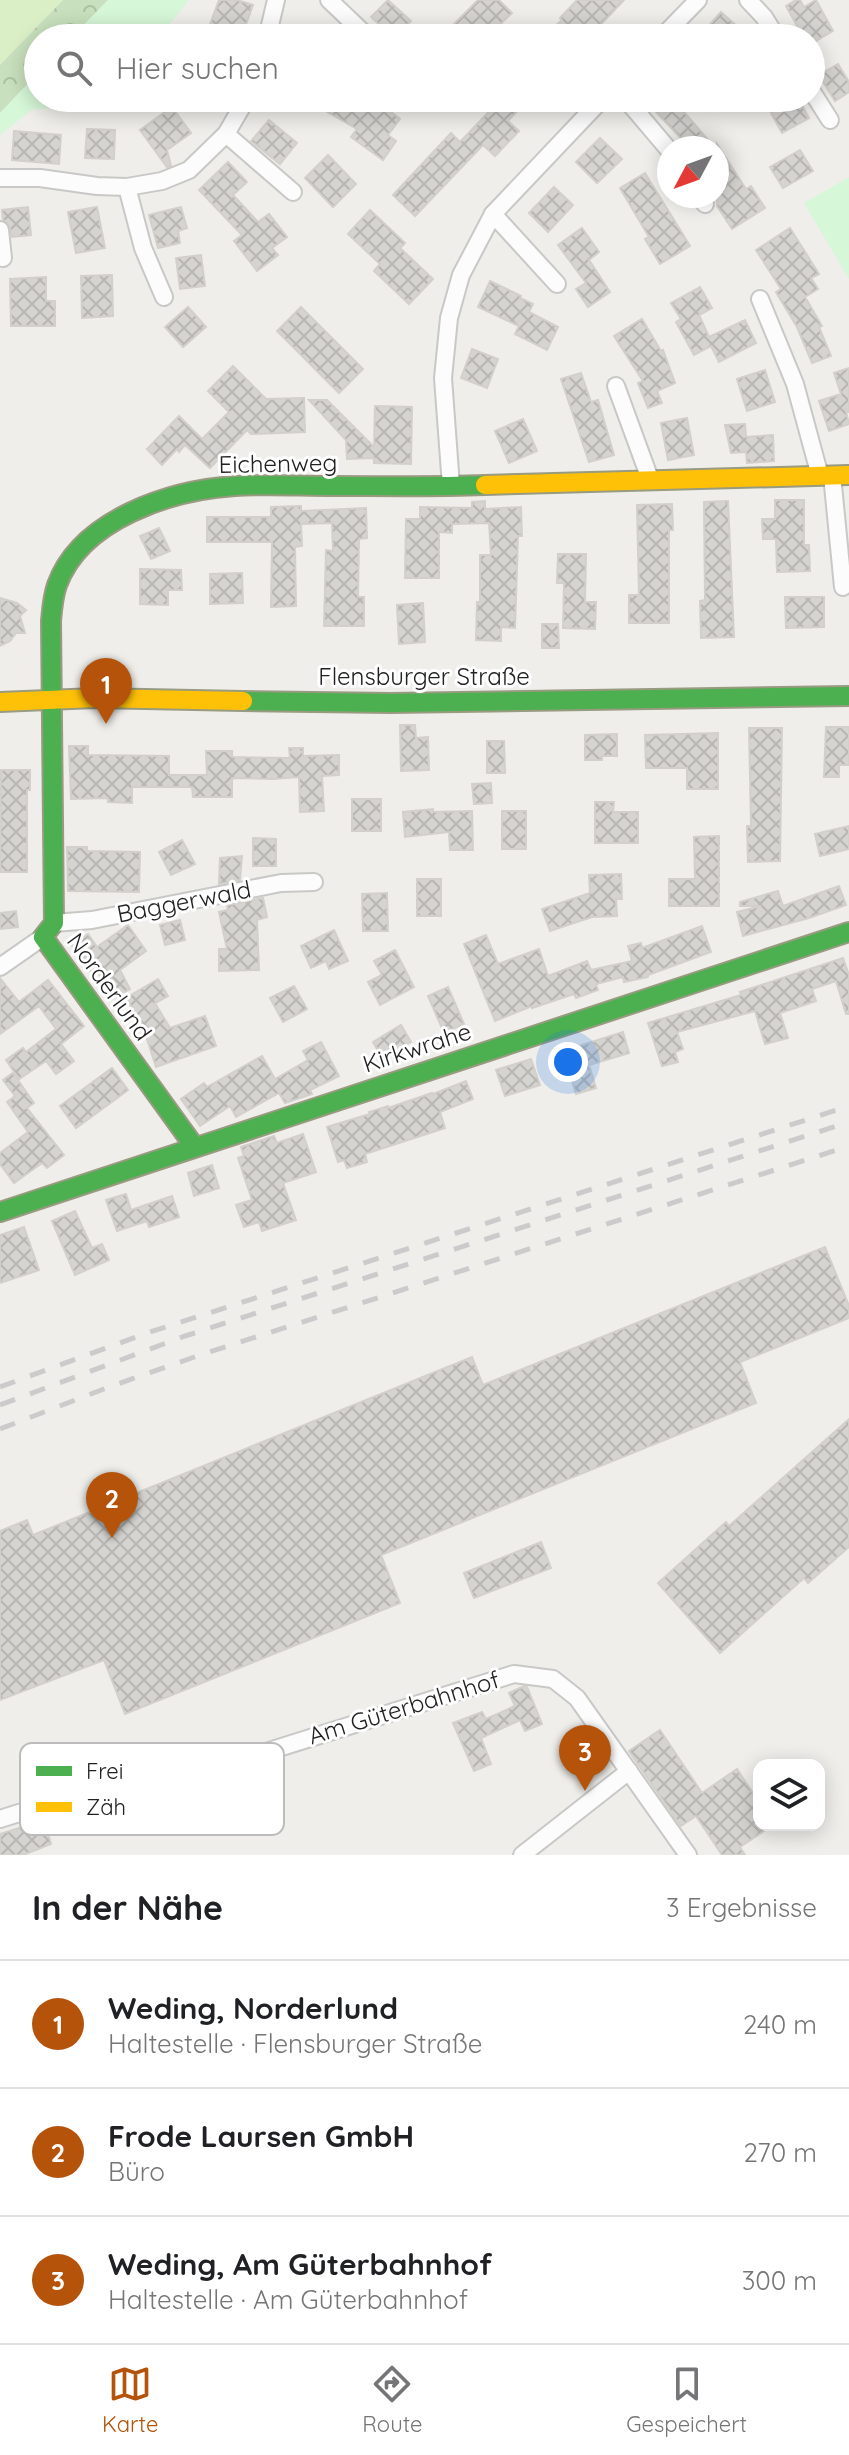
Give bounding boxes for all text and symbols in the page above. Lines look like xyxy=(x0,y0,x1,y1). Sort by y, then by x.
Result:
search box xyxy=(24,24,825,112)
icon: search xyxy=(52,46,96,90)
text: Hier suchen xyxy=(116,49,279,87)
north arrow xyxy=(657,136,729,208)
street label: Eichenweg xyxy=(218,447,338,479)
pin: 1 xyxy=(80,658,132,724)
street label: Flensburger Straße xyxy=(318,661,530,691)
street label: Baggerwald xyxy=(114,873,253,929)
street label: Norderlund xyxy=(61,927,159,1046)
street label: Kirkwrahe xyxy=(359,1015,475,1079)
your location xyxy=(548,1042,588,1082)
pin: 2 xyxy=(86,1472,138,1538)
street label: Am Güterbahnhof xyxy=(304,1664,503,1750)
pin: 3 xyxy=(559,1725,611,1791)
legend xyxy=(20,1743,284,1835)
text: Frei xyxy=(86,1757,123,1785)
map controls xyxy=(753,1759,825,1831)
button: layers xyxy=(753,1759,825,1831)
text: Zäh xyxy=(86,1793,126,1821)
text: In der Nähe xyxy=(32,1886,223,1929)
text: 3 Ergebnisse xyxy=(666,1891,817,1924)
text: Weding, Norderlund xyxy=(108,1989,398,2027)
text: 1 xyxy=(53,2008,63,2041)
text: 240 m xyxy=(743,2008,817,2041)
text: Haltestelle · Flensburger Straße xyxy=(108,2027,482,2060)
text: Frode Laursen GmbH xyxy=(108,2117,414,2155)
text: 2 xyxy=(51,2136,65,2169)
text: 270 m xyxy=(743,2136,817,2169)
text: Büro xyxy=(108,2155,165,2188)
text: Weding, Am Güterbahnhof xyxy=(108,2245,492,2283)
text: 3 xyxy=(51,2264,65,2297)
text: 300 m xyxy=(742,2264,817,2297)
text: Haltestelle · Am Güterbahnhof xyxy=(108,2283,468,2316)
tab: Karte xyxy=(102,2362,158,2438)
tab: Route xyxy=(362,2362,422,2438)
tab: Gespeichert xyxy=(626,2362,747,2438)

